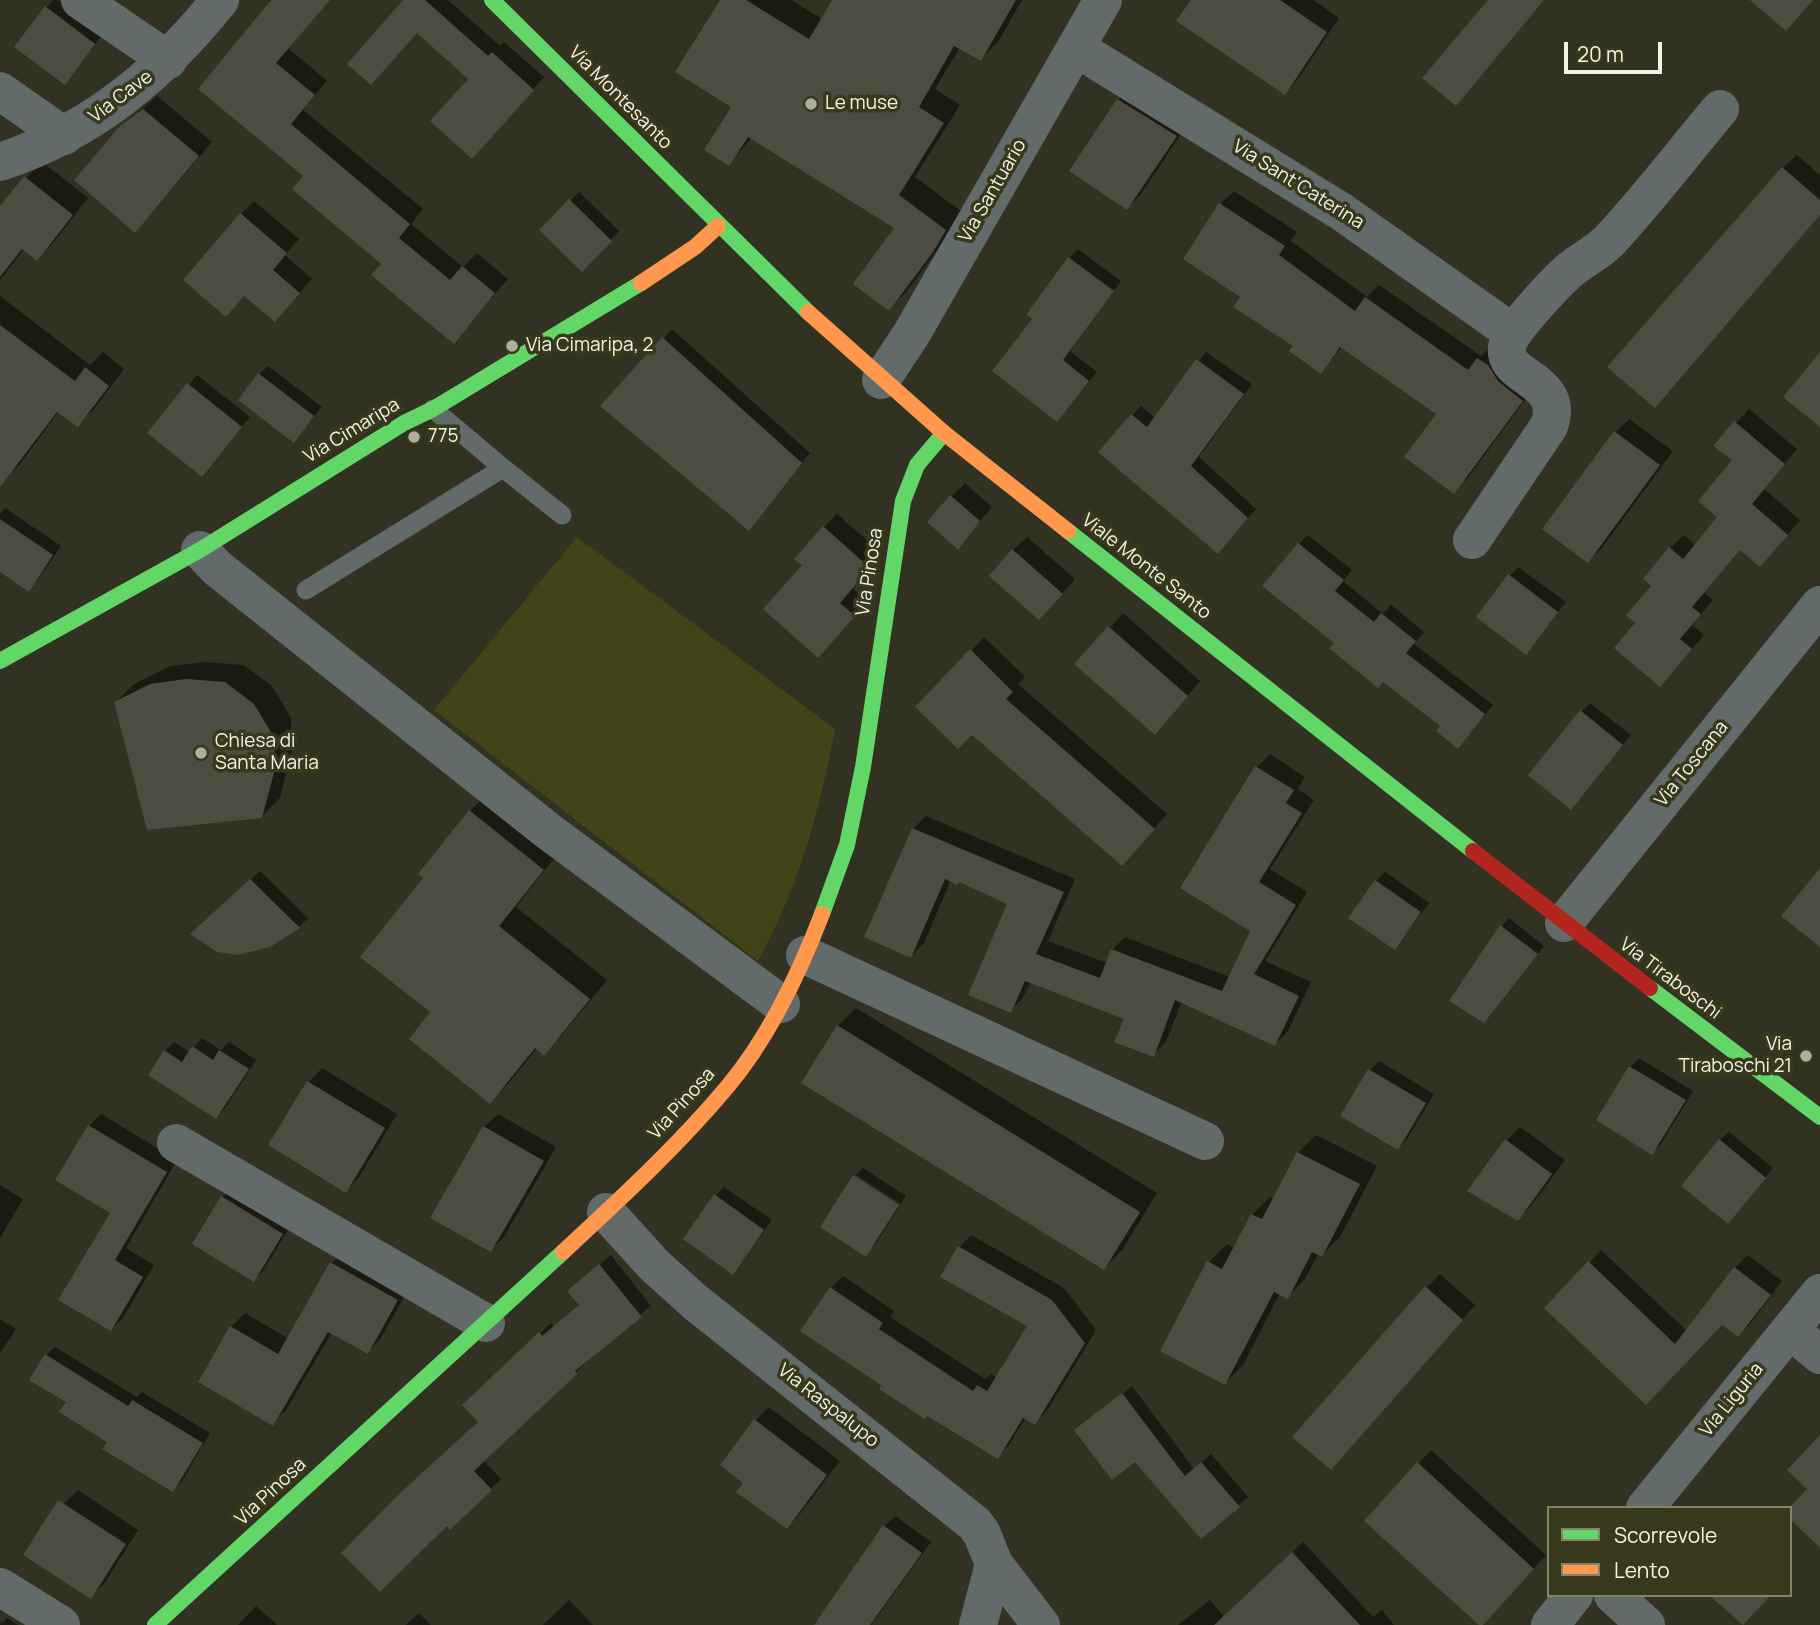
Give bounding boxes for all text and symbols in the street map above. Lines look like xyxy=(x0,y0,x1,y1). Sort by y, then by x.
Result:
scale bar xyxy=(1568,28,1666,72)
text: 20 m xyxy=(1577,40,1624,68)
street label: Via Montesanto xyxy=(564,42,676,154)
street label: Via Cave xyxy=(85,66,157,128)
place label: Le muse xyxy=(825,93,898,115)
marker: Le muse xyxy=(803,96,819,112)
street label: Via Santuario xyxy=(954,135,1032,247)
street label: Via Sant'Caterina xyxy=(1228,135,1368,235)
place label: Via Cimaripa, 2 xyxy=(526,335,653,357)
marker: Via Cimaripa, 2 xyxy=(504,338,520,354)
street label: Via Cimaripa xyxy=(300,394,404,468)
place label: 775 xyxy=(428,426,459,448)
marker: 775 xyxy=(406,429,422,445)
street label: Viale Monte Santo xyxy=(1077,509,1215,625)
street label: Via Pinosa xyxy=(852,526,888,618)
street label: Via Toscana xyxy=(1651,717,1733,811)
place label: Chiesa di Santa Maria xyxy=(215,731,319,775)
marker: Chiesa di Santa Maria xyxy=(193,745,209,761)
street label: Via Tiraboschi xyxy=(1615,933,1725,1025)
place label: Via Tiraboschi 21 xyxy=(1679,1034,1792,1078)
marker: Via Tiraboschi 21 xyxy=(1798,1048,1814,1064)
street label: Via Pinosa xyxy=(644,1063,720,1145)
street label: Via Liguria xyxy=(1695,1358,1769,1442)
street label: Via Raspalupo xyxy=(773,1359,883,1453)
street label: Via Pinosa xyxy=(231,1453,311,1531)
legend xyxy=(1547,1506,1792,1597)
text: Scorrevole xyxy=(1614,1521,1717,1549)
text: Lento xyxy=(1614,1556,1670,1584)

